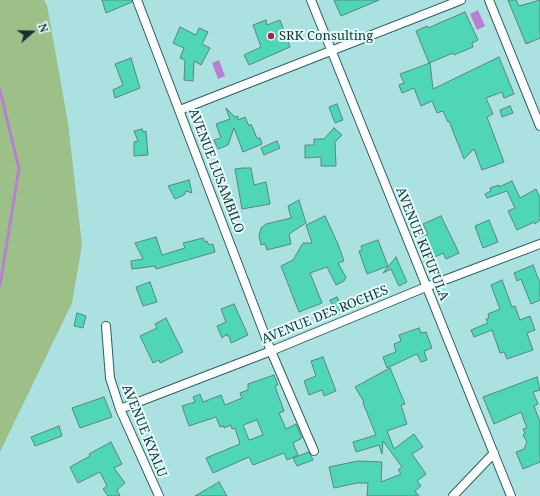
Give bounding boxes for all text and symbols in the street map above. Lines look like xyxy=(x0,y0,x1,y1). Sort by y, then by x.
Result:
north arrow xyxy=(12,12,52,52)
text: N xyxy=(35,21,52,34)
place label: SRK Consulting xyxy=(279,28,373,44)
marker: SRK Consulting xyxy=(266,31,276,41)
street label: AVENUE LUSAMBILO xyxy=(185,106,247,236)
street label: AVENUE KIFUFULA xyxy=(392,185,452,303)
street label: AVENUE DES ROCHES xyxy=(259,282,391,348)
street label: AVENUE KYALU xyxy=(118,382,170,480)

